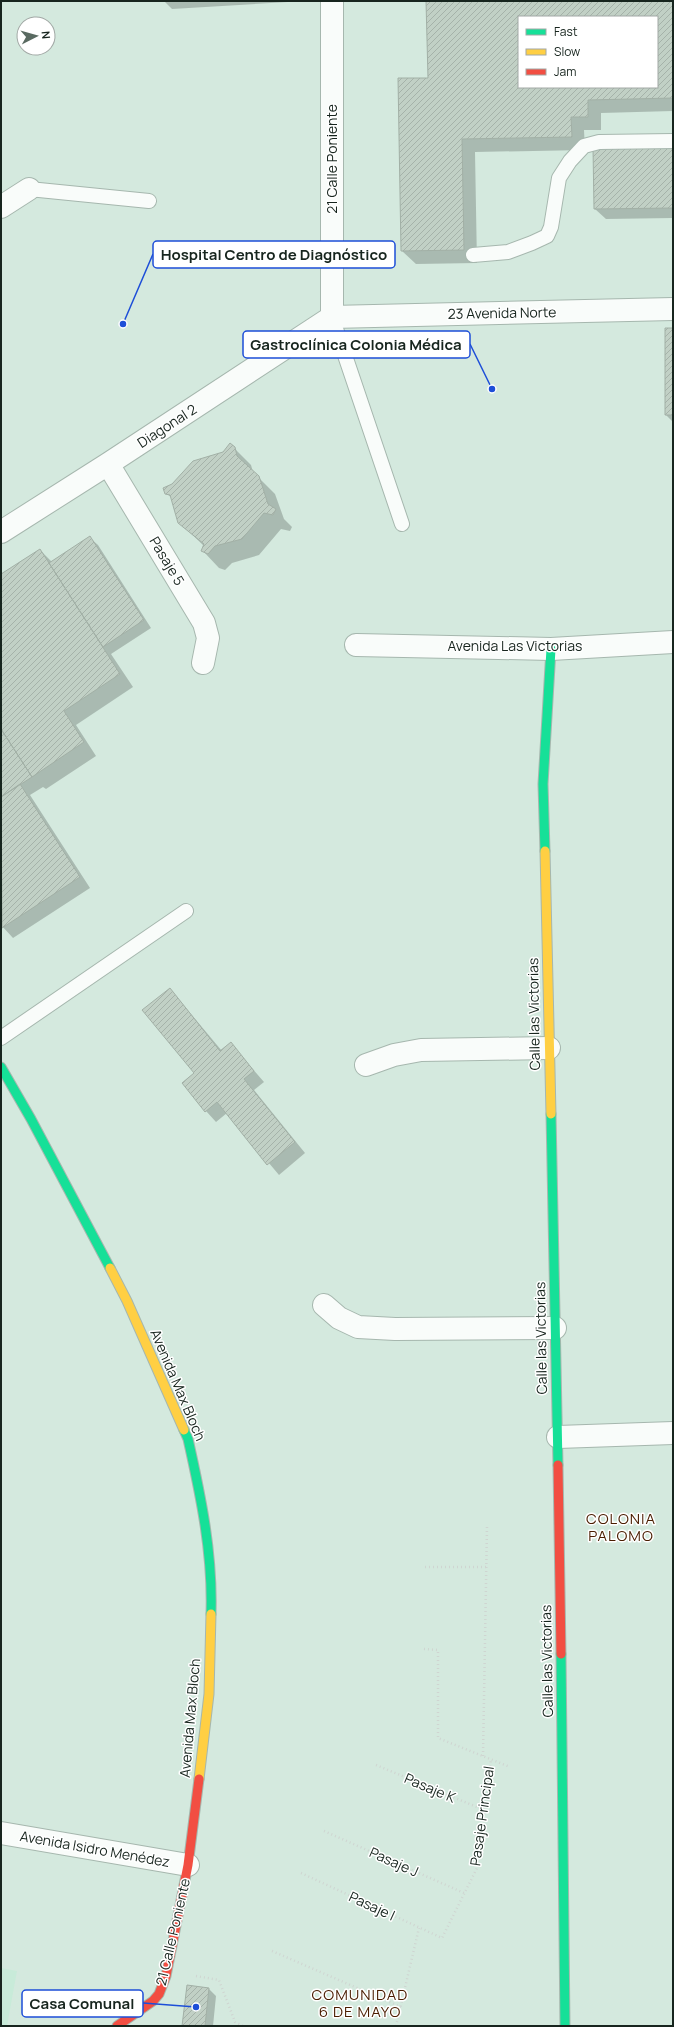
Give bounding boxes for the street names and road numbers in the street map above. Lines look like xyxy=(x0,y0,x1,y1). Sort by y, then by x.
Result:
street label: 21 Calle Poniente xyxy=(322,104,341,214)
street label: 23 Avenida Norte xyxy=(448,302,556,323)
street label: Diagonal 2 xyxy=(133,399,200,452)
street label: Pasaje 5 xyxy=(145,533,189,589)
street label: Avenida Las Victorias xyxy=(448,636,582,655)
street label: Calle las Victorias xyxy=(523,957,544,1071)
street label: Calle las Victorias xyxy=(530,1281,551,1395)
street label: Avenida Max Bloch xyxy=(146,1326,211,1444)
street label: Calle las Victorias xyxy=(536,1604,557,1718)
street label: Avenida Max Bloch xyxy=(175,1658,204,1778)
street label: Pasaje Principal xyxy=(465,1765,498,1867)
street label: Pasaje K xyxy=(402,1768,459,1807)
street label: Avenida Isidro Menédez xyxy=(19,1826,172,1871)
street label: Pasaje J xyxy=(367,1842,422,1881)
street label: 21 Calle Poniente xyxy=(151,1876,194,1987)
street label: Pasaje I xyxy=(346,1887,398,1924)

